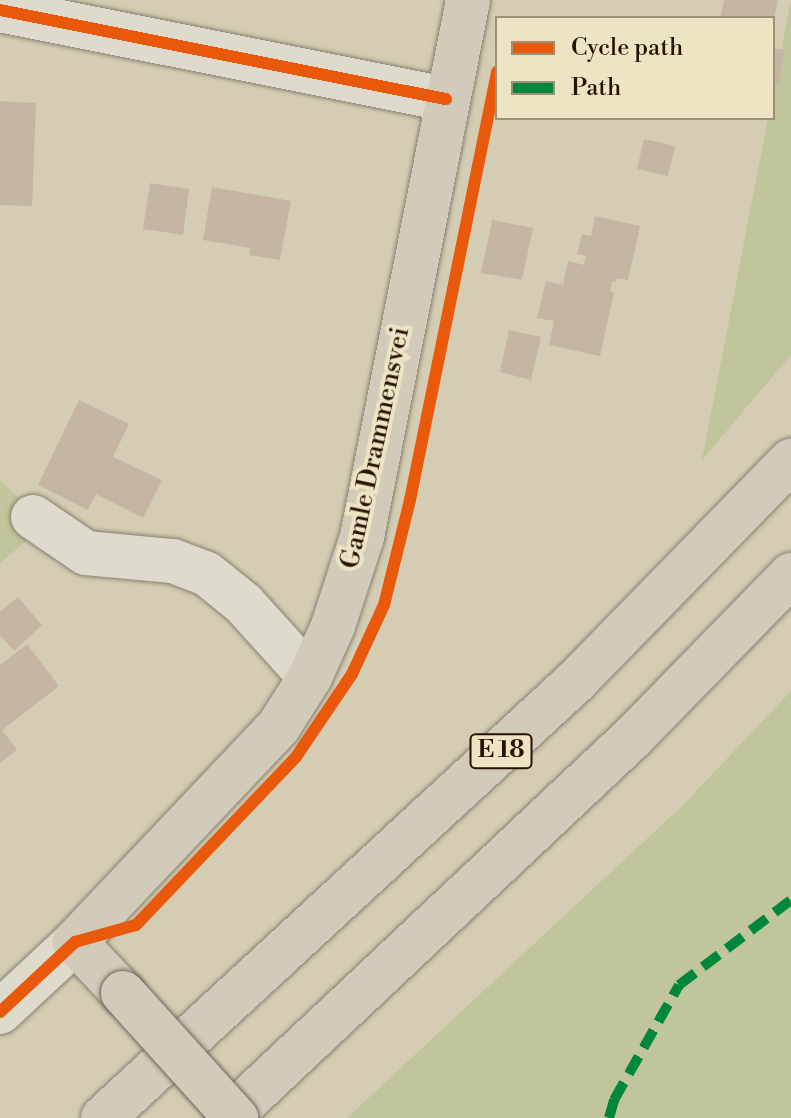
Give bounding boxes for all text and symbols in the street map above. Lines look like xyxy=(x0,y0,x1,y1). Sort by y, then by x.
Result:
legend xyxy=(495,16,775,120)
text: Cycle path xyxy=(571,33,683,63)
text: Path xyxy=(571,73,621,103)
street label: Gamle Drammensvei xyxy=(335,324,417,572)
road number: E 18 xyxy=(469,731,533,771)

